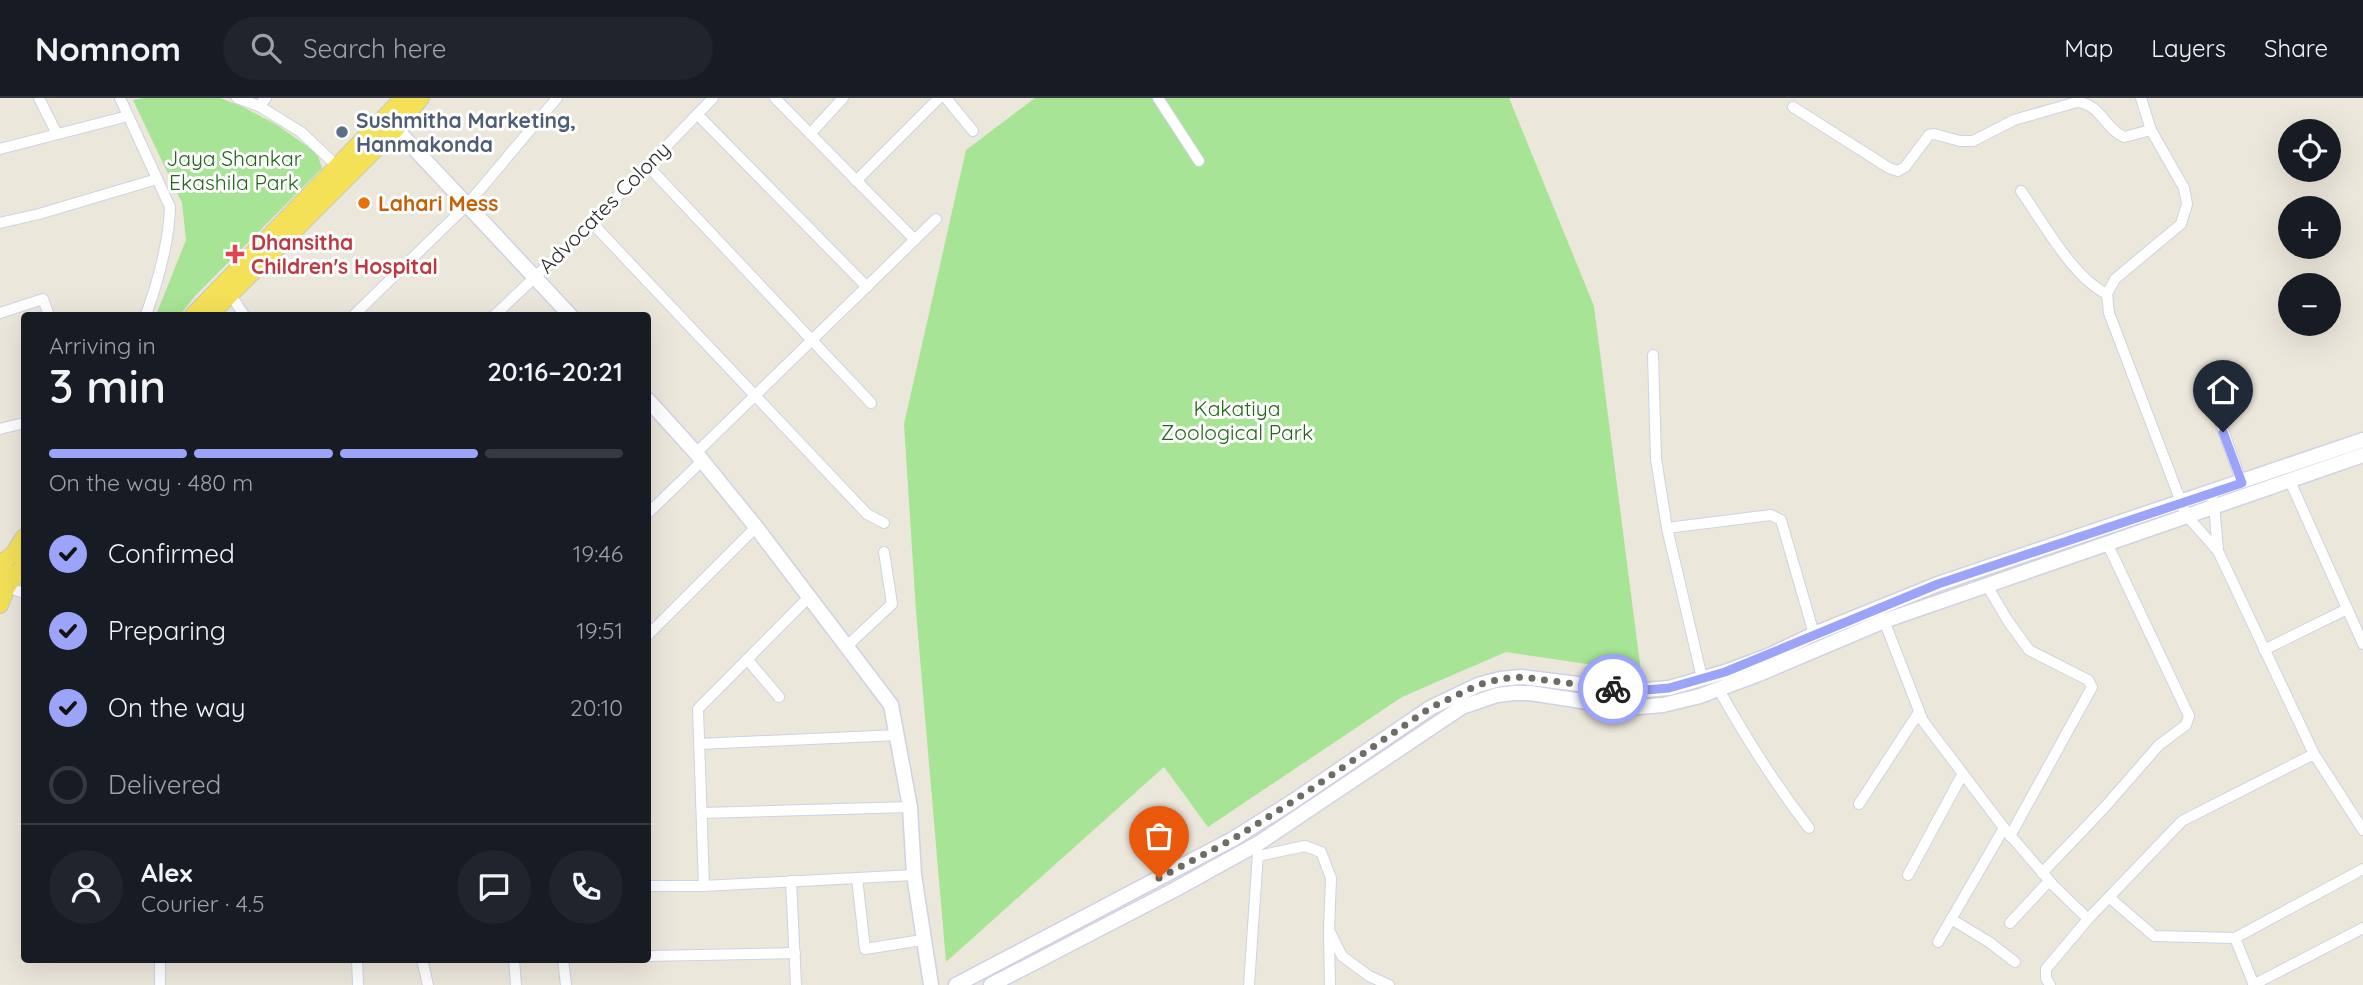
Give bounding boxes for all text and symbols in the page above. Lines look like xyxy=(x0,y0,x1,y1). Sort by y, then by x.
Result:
search box xyxy=(223,17,713,80)
text: Nomnom xyxy=(35,28,181,69)
icon: search xyxy=(247,29,285,67)
text: Search here xyxy=(303,32,447,65)
text: Map xyxy=(2064,33,2113,63)
text: Layers xyxy=(2151,33,2226,63)
text: Share xyxy=(2264,33,2328,63)
place label: Sushmitha Marketing, Hanmakonda xyxy=(356,107,576,157)
map controls xyxy=(2278,119,2341,336)
button: locate xyxy=(2278,119,2341,182)
marker: Sushmitha Marketing, Hanmakonda xyxy=(334,124,350,140)
street label: Advocates Colony xyxy=(533,136,675,278)
park label: Jaya Shankar Ekashila Park xyxy=(166,145,302,195)
place label: Lahari Mess xyxy=(378,190,498,216)
marker: Lahari Mess xyxy=(356,195,372,211)
button: + xyxy=(2278,196,2341,259)
place label: Dhansitha Children's Hospital xyxy=(251,229,438,279)
marker: Dhansitha Children's Hospital xyxy=(225,244,245,264)
button: − xyxy=(2278,273,2341,336)
text: Arriving in xyxy=(49,331,156,360)
text: 20:16–20:21 xyxy=(487,355,623,388)
text: 3 min xyxy=(49,357,166,415)
pin xyxy=(2193,360,2253,432)
icon: home xyxy=(2204,371,2242,409)
park label: Kakatiya Zoological Park xyxy=(1161,395,1313,445)
text: On the way · 480 m xyxy=(49,468,253,497)
icon: check xyxy=(49,535,87,573)
text: Confirmed xyxy=(108,537,235,570)
text: 19:46 xyxy=(573,539,623,568)
icon: check xyxy=(49,612,87,650)
text: Preparing xyxy=(108,614,226,647)
text: 19:51 xyxy=(576,616,623,645)
courier xyxy=(1578,654,1648,724)
icon: bike xyxy=(1594,670,1632,708)
icon: check xyxy=(49,689,87,727)
text: On the way xyxy=(108,691,246,724)
text: 20:10 xyxy=(570,693,623,722)
text: Delivered xyxy=(108,768,221,801)
pin xyxy=(1129,806,1189,878)
icon: bag xyxy=(1140,817,1178,855)
button: person xyxy=(49,850,123,924)
button: chat xyxy=(457,850,531,924)
button: phone xyxy=(549,850,623,924)
text: Alex xyxy=(141,856,192,889)
text: Courier · 4.5 xyxy=(141,889,265,918)

